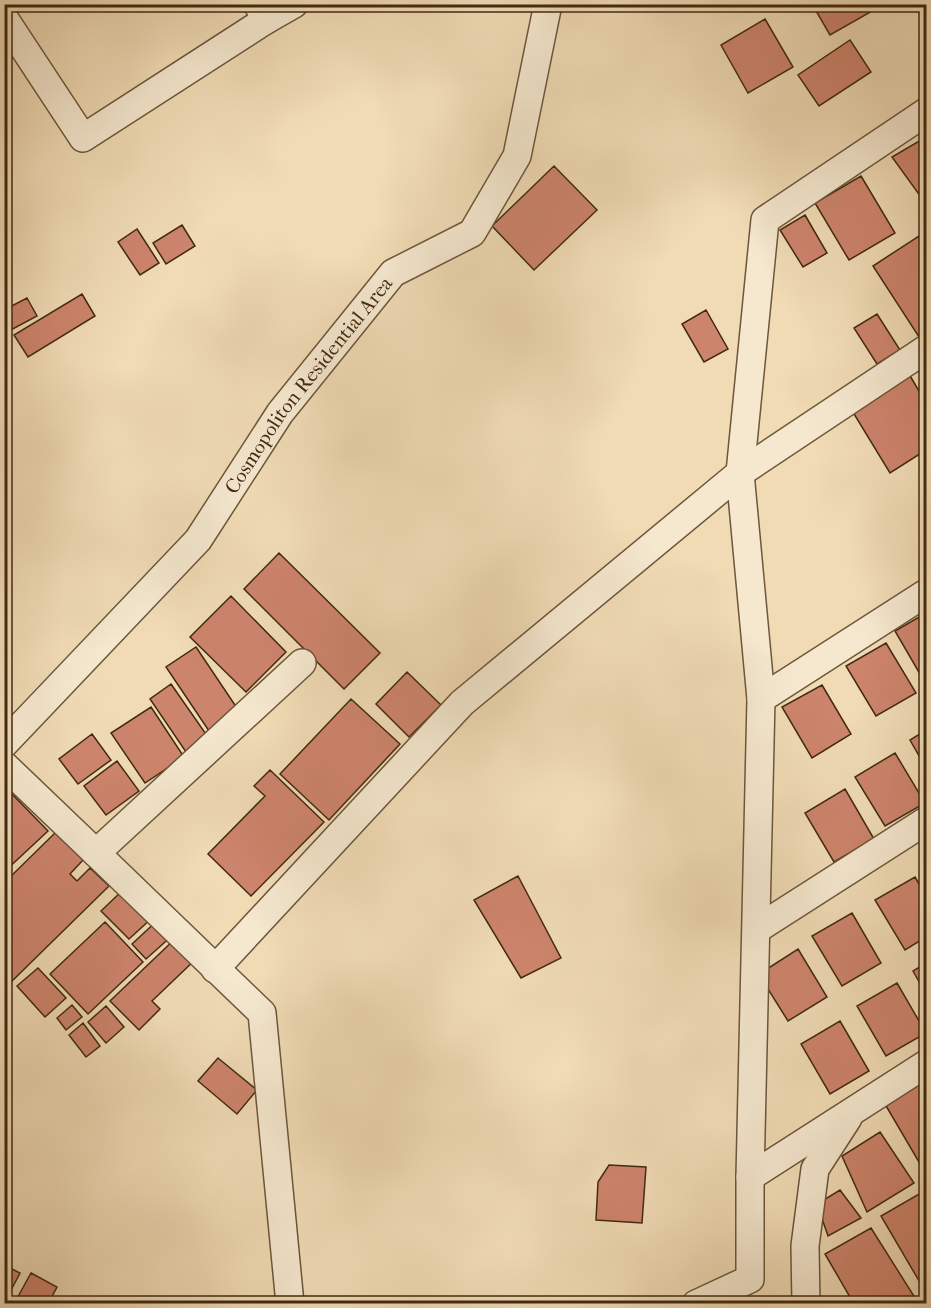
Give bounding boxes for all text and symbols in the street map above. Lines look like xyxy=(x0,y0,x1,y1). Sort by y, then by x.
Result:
street label: Cosmopoliton Residential Area xyxy=(220,272,398,498)

